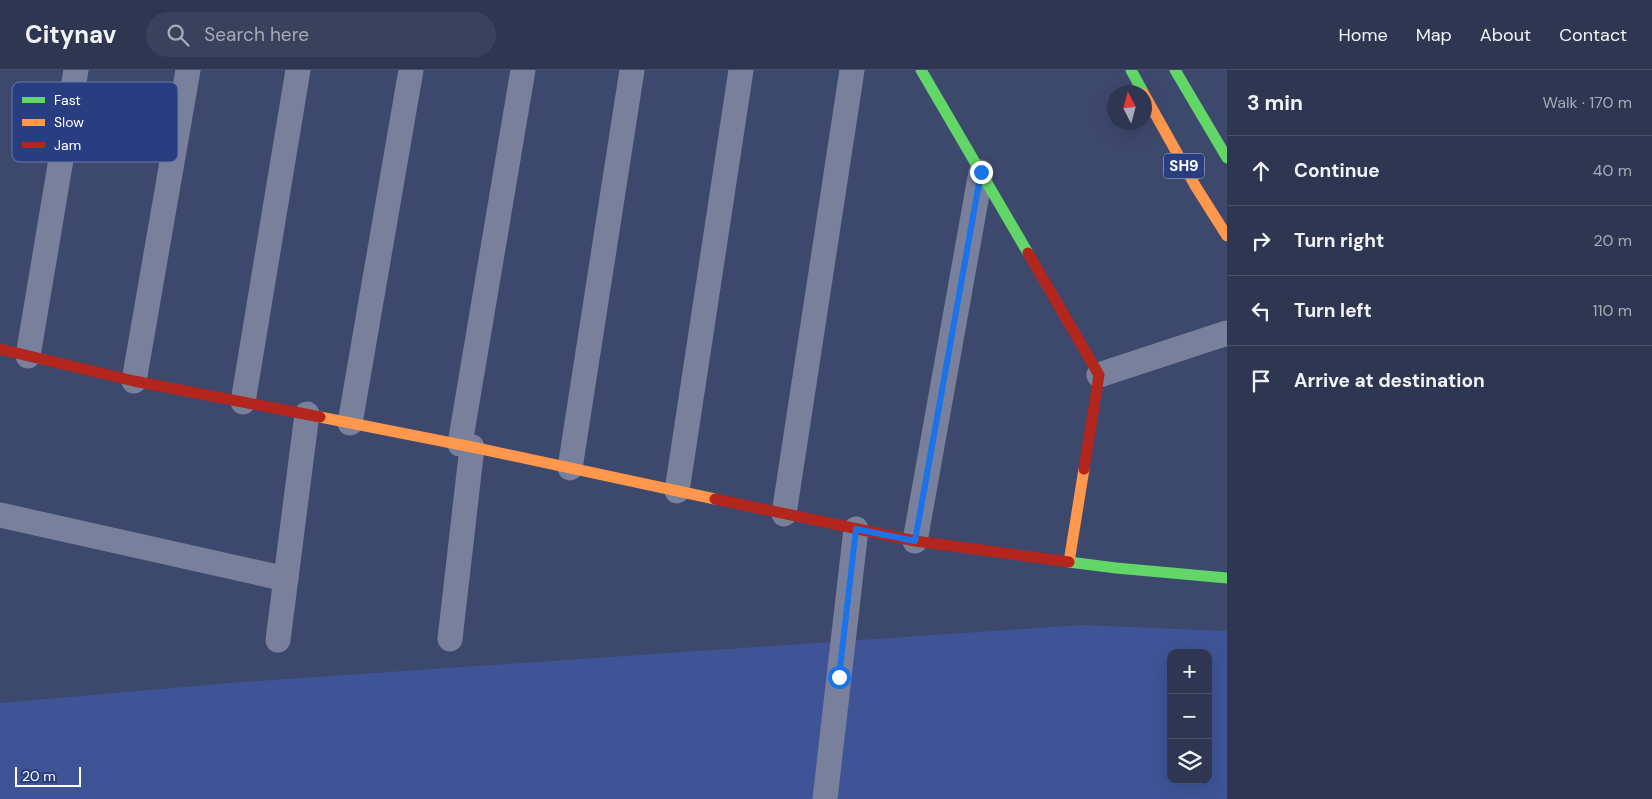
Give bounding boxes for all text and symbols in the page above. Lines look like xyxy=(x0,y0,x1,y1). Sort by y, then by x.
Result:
search box xyxy=(146,12,496,57)
text: Citynav xyxy=(25,19,116,50)
icon: search xyxy=(164,21,192,49)
text: Search here xyxy=(204,22,309,47)
text: Home xyxy=(1338,23,1388,47)
text: Map xyxy=(1416,23,1452,47)
text: About xyxy=(1480,23,1531,47)
text: Contact xyxy=(1559,23,1627,47)
legend xyxy=(12,82,178,162)
north arrow xyxy=(1107,85,1152,130)
text: 3 min xyxy=(1247,89,1303,117)
text: Fast xyxy=(54,91,81,109)
text: Walk · 170 m xyxy=(1543,92,1632,113)
text: Slow xyxy=(54,113,84,131)
text: Jam xyxy=(54,136,81,154)
road number: SH9 xyxy=(1164,154,1204,178)
icon: ahead xyxy=(1247,157,1275,185)
text: Continue xyxy=(1294,158,1380,183)
text: 40 m xyxy=(1593,160,1632,181)
route end xyxy=(970,161,993,184)
icon: right xyxy=(1247,227,1275,255)
text: Turn right xyxy=(1294,228,1384,253)
text: 20 m xyxy=(1593,230,1632,251)
icon: left xyxy=(1247,297,1275,325)
text: Turn left xyxy=(1294,298,1372,323)
text: 110 m xyxy=(1593,300,1632,321)
icon: arrive xyxy=(1247,367,1275,395)
text: Arrive at destination xyxy=(1294,368,1485,393)
map controls xyxy=(1167,649,1212,784)
button: + xyxy=(1167,649,1212,694)
route start xyxy=(828,666,851,689)
button: − xyxy=(1167,694,1212,739)
button: layers xyxy=(1167,739,1212,784)
scale bar xyxy=(15,764,81,787)
text: 20 m xyxy=(22,767,56,785)

